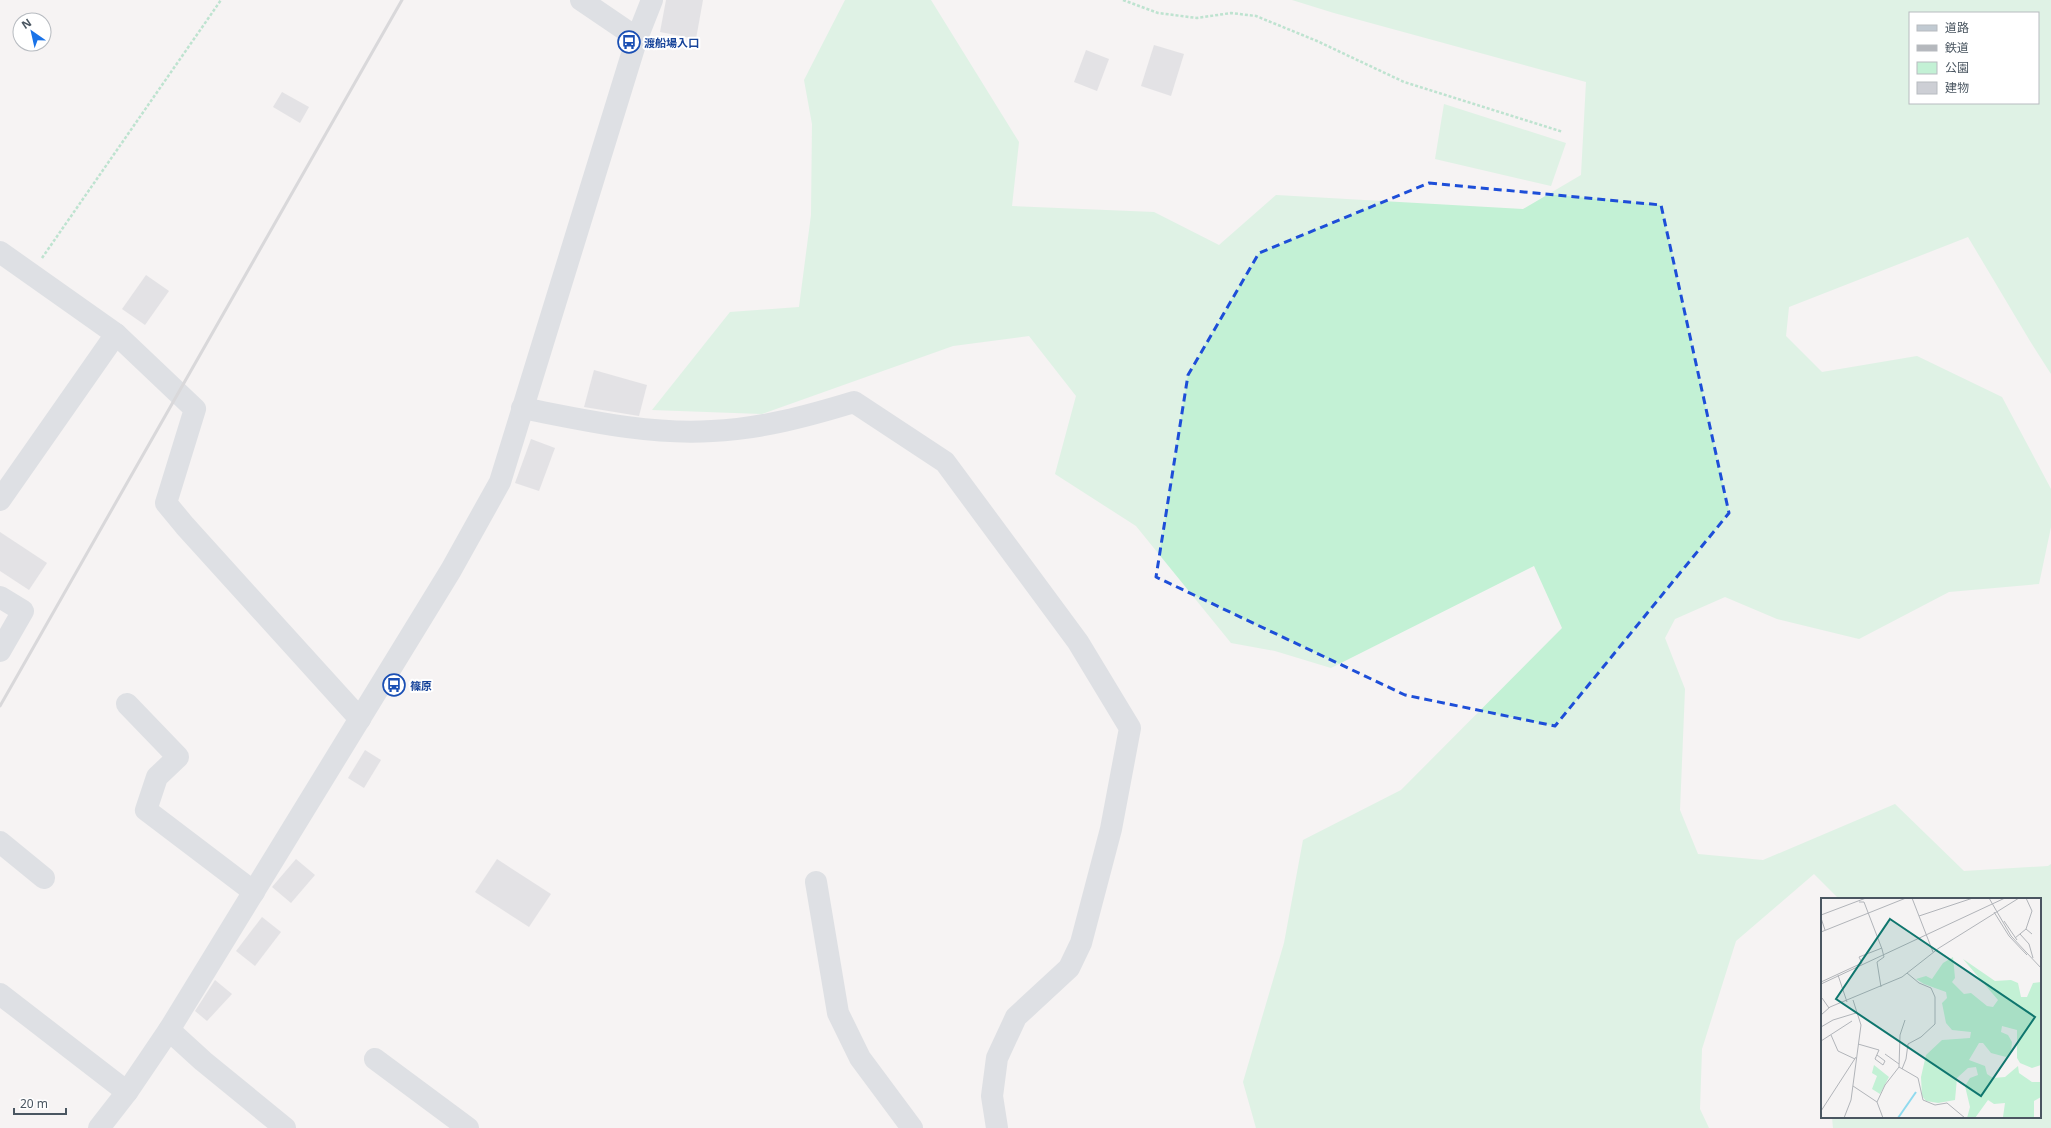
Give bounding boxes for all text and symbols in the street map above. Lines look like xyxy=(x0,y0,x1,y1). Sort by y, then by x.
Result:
north arrow xyxy=(12,12,52,52)
legend xyxy=(1909,12,2039,104)
text: N xyxy=(18,15,34,32)
text: 道路 xyxy=(1945,19,1969,36)
bus stop icon: 渡船場入口 xyxy=(616,29,642,55)
place label: 渡船場入口 xyxy=(644,35,699,50)
text: 鉄道 xyxy=(1945,39,1969,56)
text: 公園 xyxy=(1945,59,1969,76)
text: 建物 xyxy=(1945,79,1969,96)
bus stop icon: 篠原 xyxy=(381,672,407,698)
place label: 篠原 xyxy=(410,678,432,693)
inset map xyxy=(1821,898,2041,1118)
scale bar xyxy=(14,1090,66,1116)
text: 20 m xyxy=(20,1095,48,1112)

